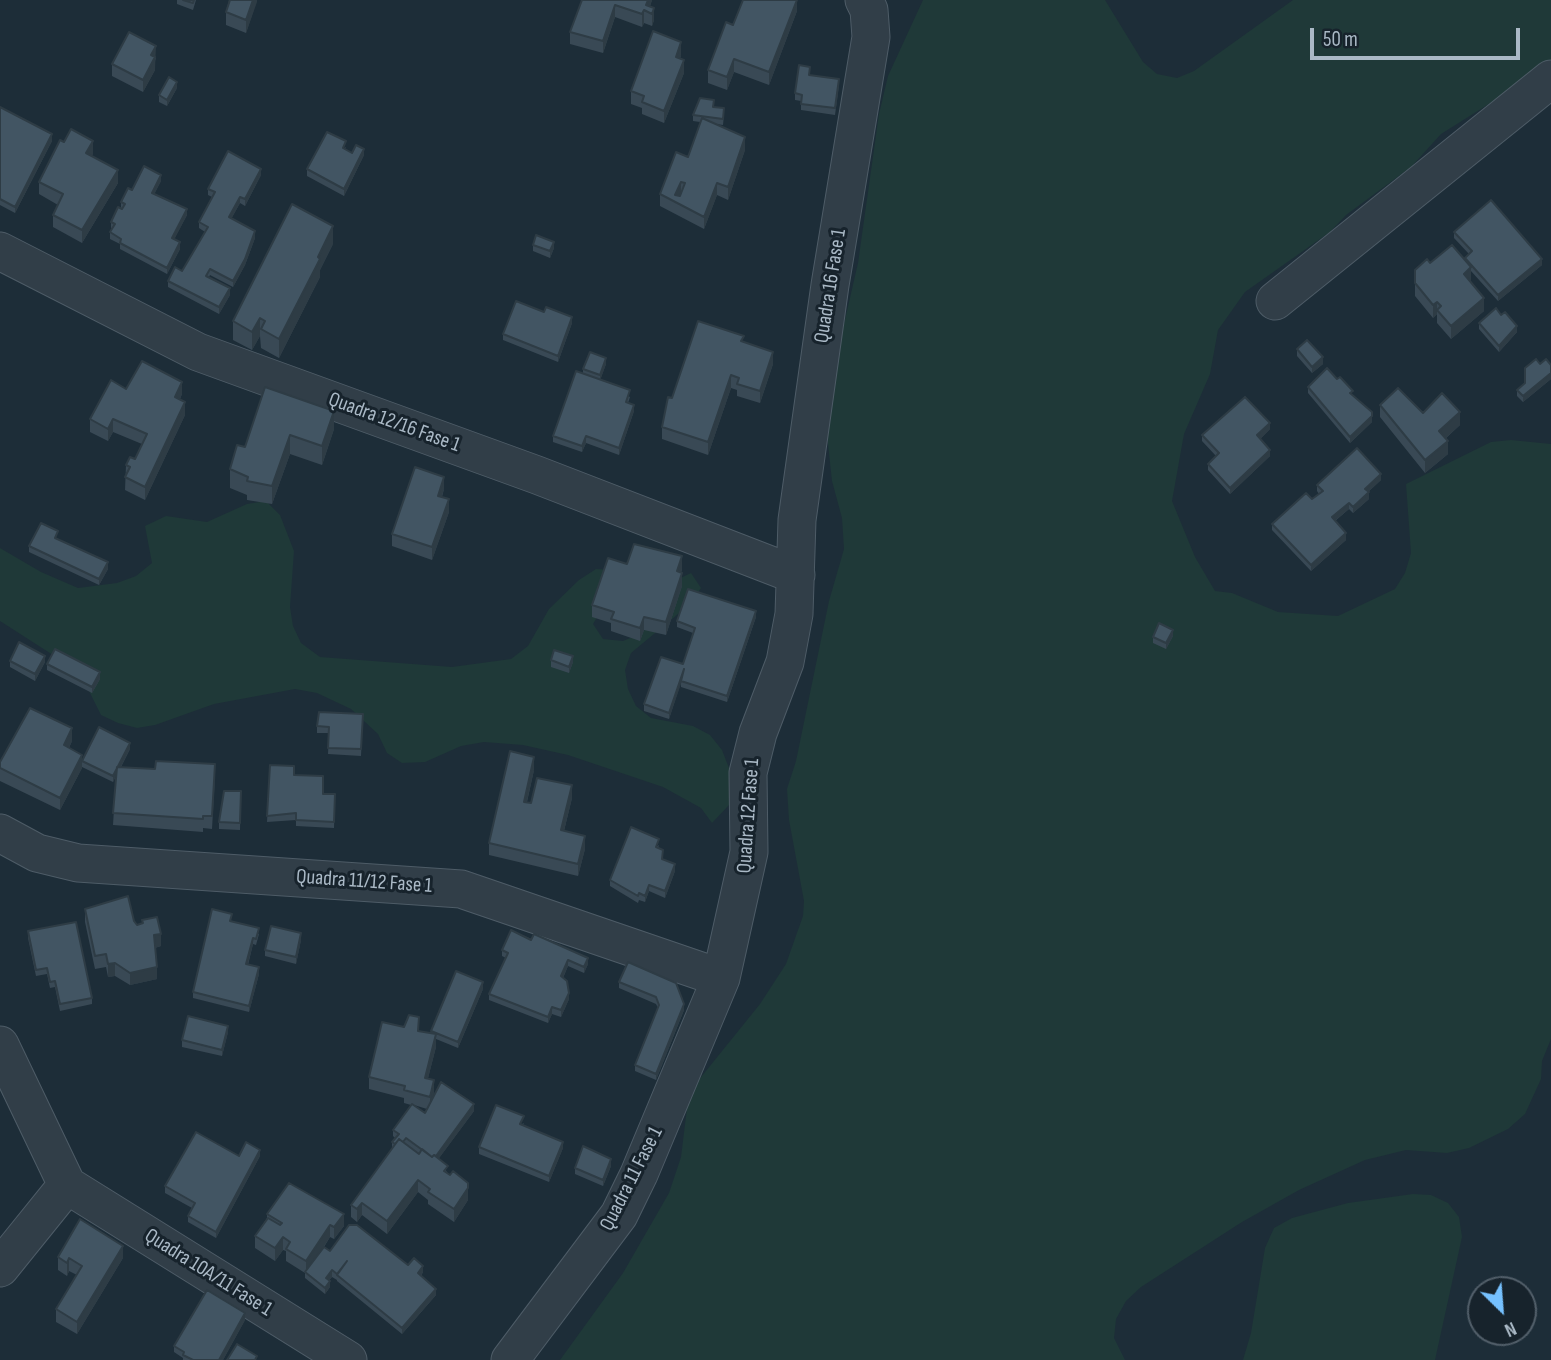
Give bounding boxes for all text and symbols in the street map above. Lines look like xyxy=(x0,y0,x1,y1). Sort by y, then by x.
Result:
scale bar xyxy=(1313,14,1523,58)
text: 50 m xyxy=(1323,27,1358,52)
street label: Quadra 16 Fase 1 xyxy=(810,227,852,345)
street label: Quadra 12/16 Fase 1 xyxy=(325,388,463,458)
street label: Quadra 12 Fase 1 xyxy=(732,758,766,874)
street label: Quadra 11/12 Fase 1 xyxy=(295,865,433,899)
street label: Quadra 11 Fase 1 xyxy=(595,1123,669,1235)
street label: Quadra 10A/11 Fase 1 xyxy=(140,1224,276,1322)
north arrow xyxy=(1467,1276,1537,1346)
text: N xyxy=(1501,1316,1520,1341)

